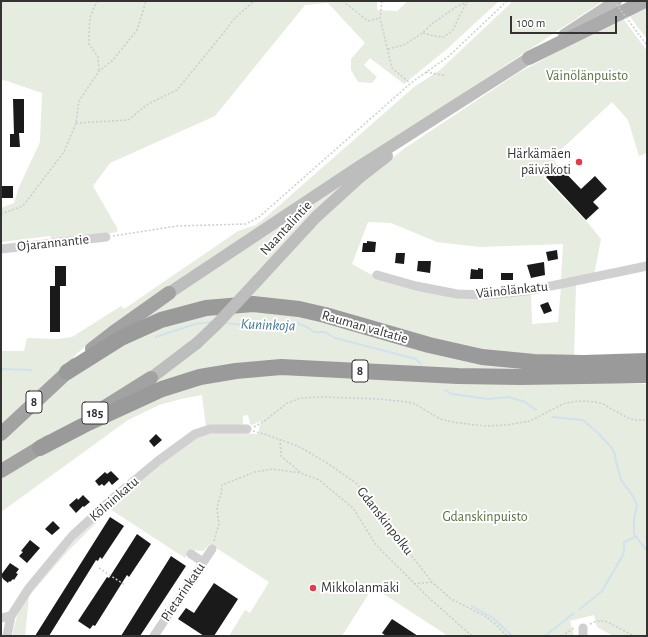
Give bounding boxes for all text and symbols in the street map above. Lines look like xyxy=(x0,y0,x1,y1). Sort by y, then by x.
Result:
scale bar xyxy=(512,8,619,34)
text: 100 m xyxy=(517,17,545,29)
park label: Väinölänpuisto xyxy=(546,68,628,84)
place label: Härkämäen päiväkoti xyxy=(507,146,571,178)
marker: Härkämäen päiväkoti xyxy=(574,157,584,167)
street label: Naantalintie xyxy=(256,197,316,259)
street label: Ojarannantie xyxy=(16,231,90,255)
street label: Väinölänkatu xyxy=(475,278,549,302)
street label: Rauman valtatie xyxy=(320,307,410,347)
water label: Kuninkoja xyxy=(240,315,296,335)
road number: 8 xyxy=(352,360,368,382)
road number: 8 xyxy=(26,391,42,413)
road number: 185 xyxy=(82,402,108,424)
street label: Kölninkatu xyxy=(86,473,142,525)
street label: Gdanskinpolku xyxy=(353,483,417,559)
park label: Gdanskinpuisto xyxy=(442,509,528,525)
street label: Pietarinkatu xyxy=(157,559,209,625)
place label: Mikkolanmäki xyxy=(321,580,399,596)
marker: Mikkolanmäki xyxy=(308,583,318,593)

